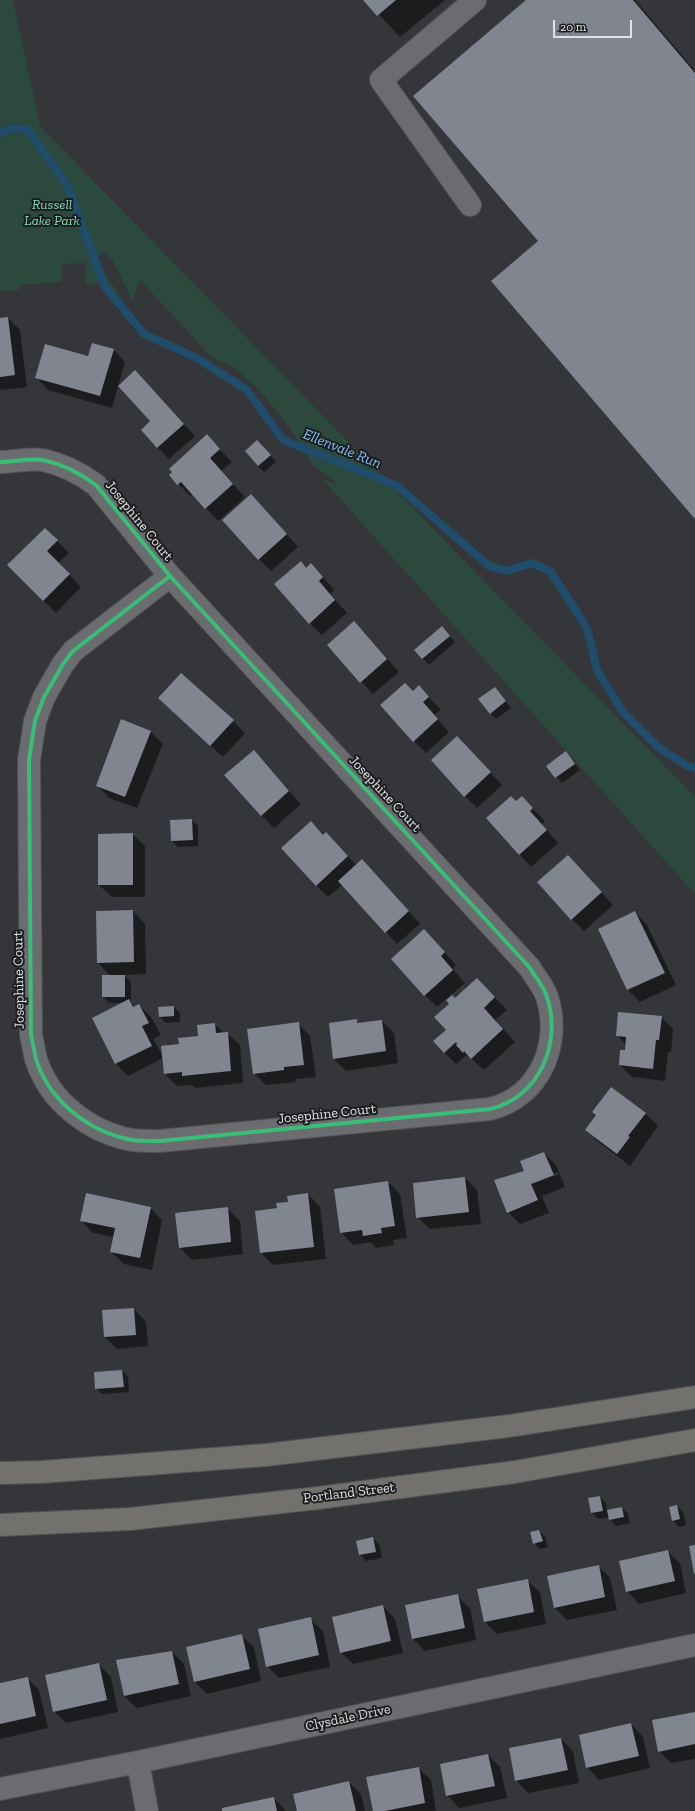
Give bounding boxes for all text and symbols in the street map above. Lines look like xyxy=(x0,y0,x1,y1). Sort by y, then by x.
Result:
scale bar xyxy=(555,12,634,38)
text: 20 m xyxy=(560,20,586,34)
park label: Russell Lake Park xyxy=(24,197,80,230)
water label: Ellenvale Run xyxy=(300,425,384,473)
street label: Josephine Court xyxy=(102,478,176,564)
street label: Josephine Court xyxy=(345,752,425,836)
street label: Josephine Court xyxy=(10,931,28,1029)
street label: Josephine Court xyxy=(277,1101,377,1127)
street label: Portland Street xyxy=(302,1479,396,1507)
street label: Clysdale Drive xyxy=(304,1701,392,1735)

